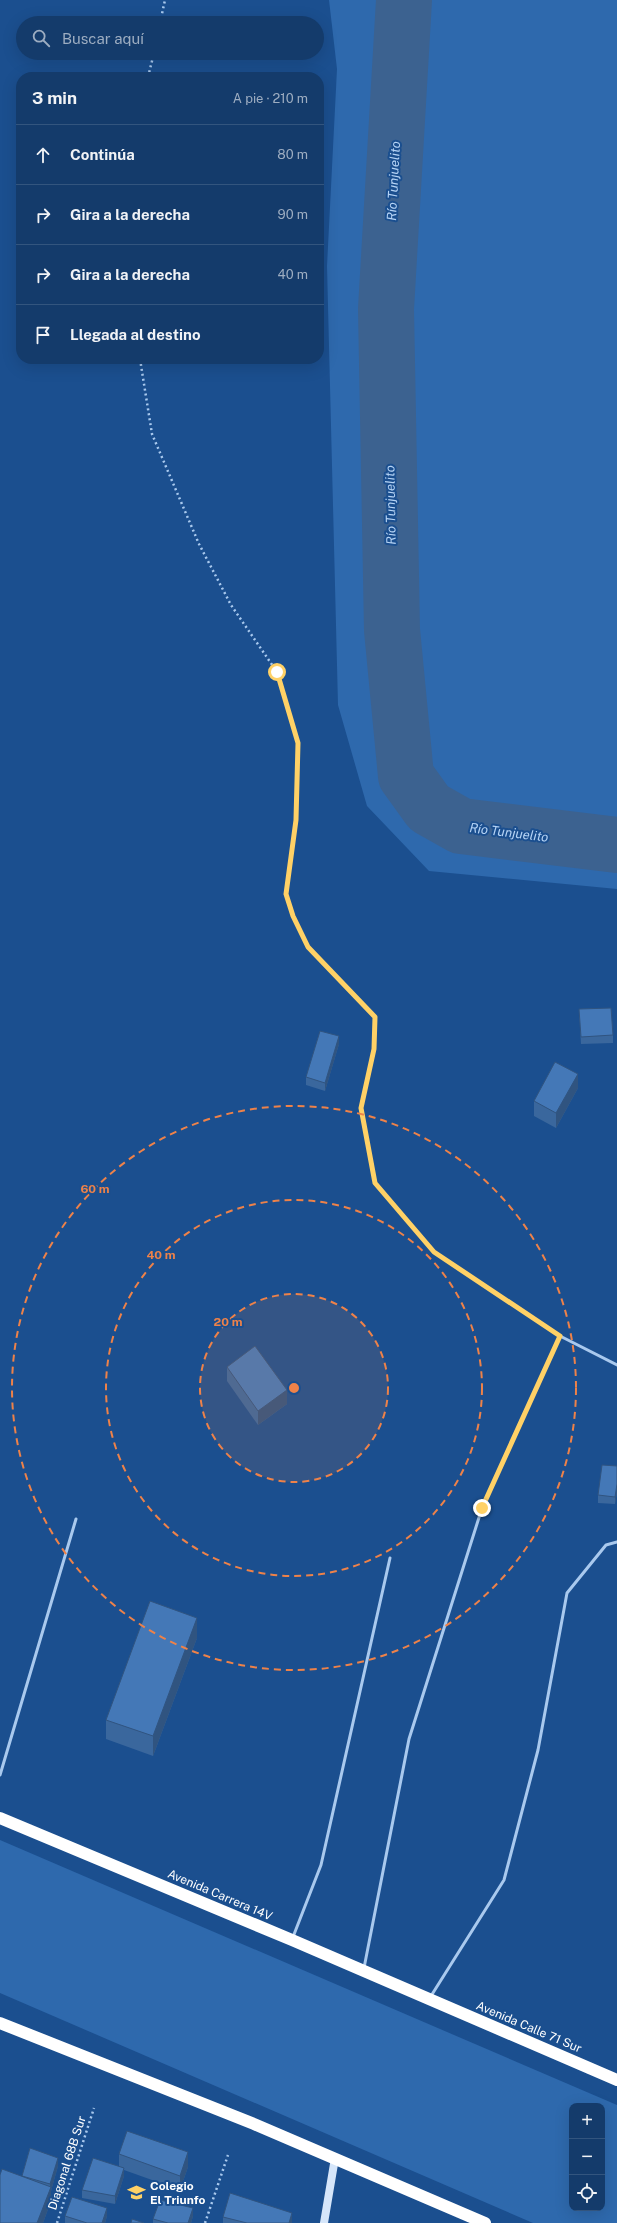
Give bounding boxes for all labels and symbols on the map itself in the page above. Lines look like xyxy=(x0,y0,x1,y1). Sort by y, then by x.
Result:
water label: Río Tunjuelito xyxy=(384,141,403,221)
water label: Río Tunjuelito xyxy=(382,465,399,545)
route start xyxy=(268,663,286,681)
water label: Río Tunjuelito xyxy=(469,820,549,845)
text: 60 m xyxy=(80,1182,110,1196)
text: 40 m xyxy=(146,1248,176,1262)
text: 20 m xyxy=(214,1315,243,1329)
centre of rings xyxy=(287,1381,301,1395)
route end xyxy=(473,1499,491,1517)
street label: Avenida Carrera 14V xyxy=(165,1867,275,1923)
street label: Avenida Calle 71 Sur xyxy=(474,1998,584,2056)
street label: Diagonal 68B Sur xyxy=(45,2114,89,2212)
place label: Colegio El Triunfo xyxy=(150,2179,205,2207)
school or university icon: Colegio El Triunfo xyxy=(127,2183,147,2203)

